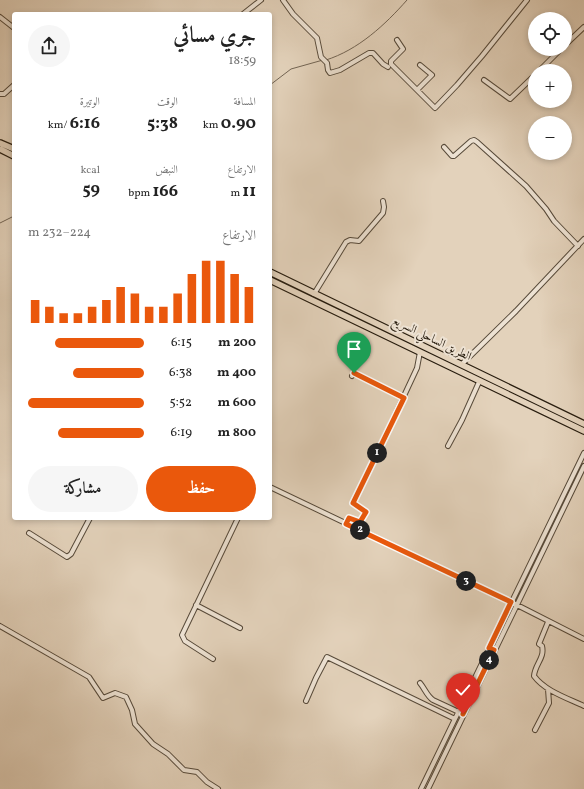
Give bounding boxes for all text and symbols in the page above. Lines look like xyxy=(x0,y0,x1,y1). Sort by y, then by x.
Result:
map controls xyxy=(528,12,572,160)
button: locate xyxy=(528,12,572,56)
text: جري مسائي xyxy=(173,21,256,52)
button: share xyxy=(28,25,70,67)
text: 18:59 xyxy=(229,52,256,70)
button: + xyxy=(528,64,572,108)
text: الوتيرة xyxy=(80,95,100,110)
text: الوقت xyxy=(157,95,178,110)
text: المسافة xyxy=(234,95,256,110)
text: 6:16 xyxy=(70,112,100,135)
text: 5:38 xyxy=(147,112,178,135)
text: 0.90 xyxy=(221,112,256,135)
button: − xyxy=(528,116,572,160)
text: /km xyxy=(48,118,70,133)
text: km xyxy=(203,118,221,133)
text: kcal xyxy=(80,163,100,178)
text: النبض xyxy=(155,163,178,178)
text: الارتفاع xyxy=(227,163,256,178)
text: 59 xyxy=(83,178,100,201)
text: 166 xyxy=(153,180,178,203)
text: 11 xyxy=(242,180,256,203)
text: bpm xyxy=(128,186,153,201)
text: m xyxy=(230,186,242,201)
text: 224–232 m xyxy=(28,224,91,242)
text: الارتفاع xyxy=(222,227,256,245)
street label: الطريق الساحلي السريع xyxy=(388,313,474,368)
pin xyxy=(337,332,371,373)
text: 6:15 xyxy=(171,334,192,352)
text: 200 m xyxy=(218,334,256,352)
icon: arrive xyxy=(343,338,365,360)
text: 6:38 xyxy=(169,364,192,382)
text: 400 m xyxy=(217,364,256,382)
text: 5:52 xyxy=(169,394,192,412)
text: 600 m xyxy=(218,394,256,412)
text: 6:19 xyxy=(171,424,192,442)
text: 800 m xyxy=(218,424,256,442)
pin: 1 xyxy=(367,443,387,463)
text: 1 xyxy=(375,445,379,460)
button: مشاركة xyxy=(28,466,138,512)
button: حفظ xyxy=(146,466,256,512)
pin: 2 xyxy=(350,520,370,540)
text: 2 xyxy=(357,522,363,537)
pin: 3 xyxy=(456,571,476,591)
text: 3 xyxy=(463,573,469,588)
pin: 4 xyxy=(479,650,499,670)
text: 4 xyxy=(486,652,492,667)
pin xyxy=(446,673,480,714)
icon: check xyxy=(452,679,474,701)

